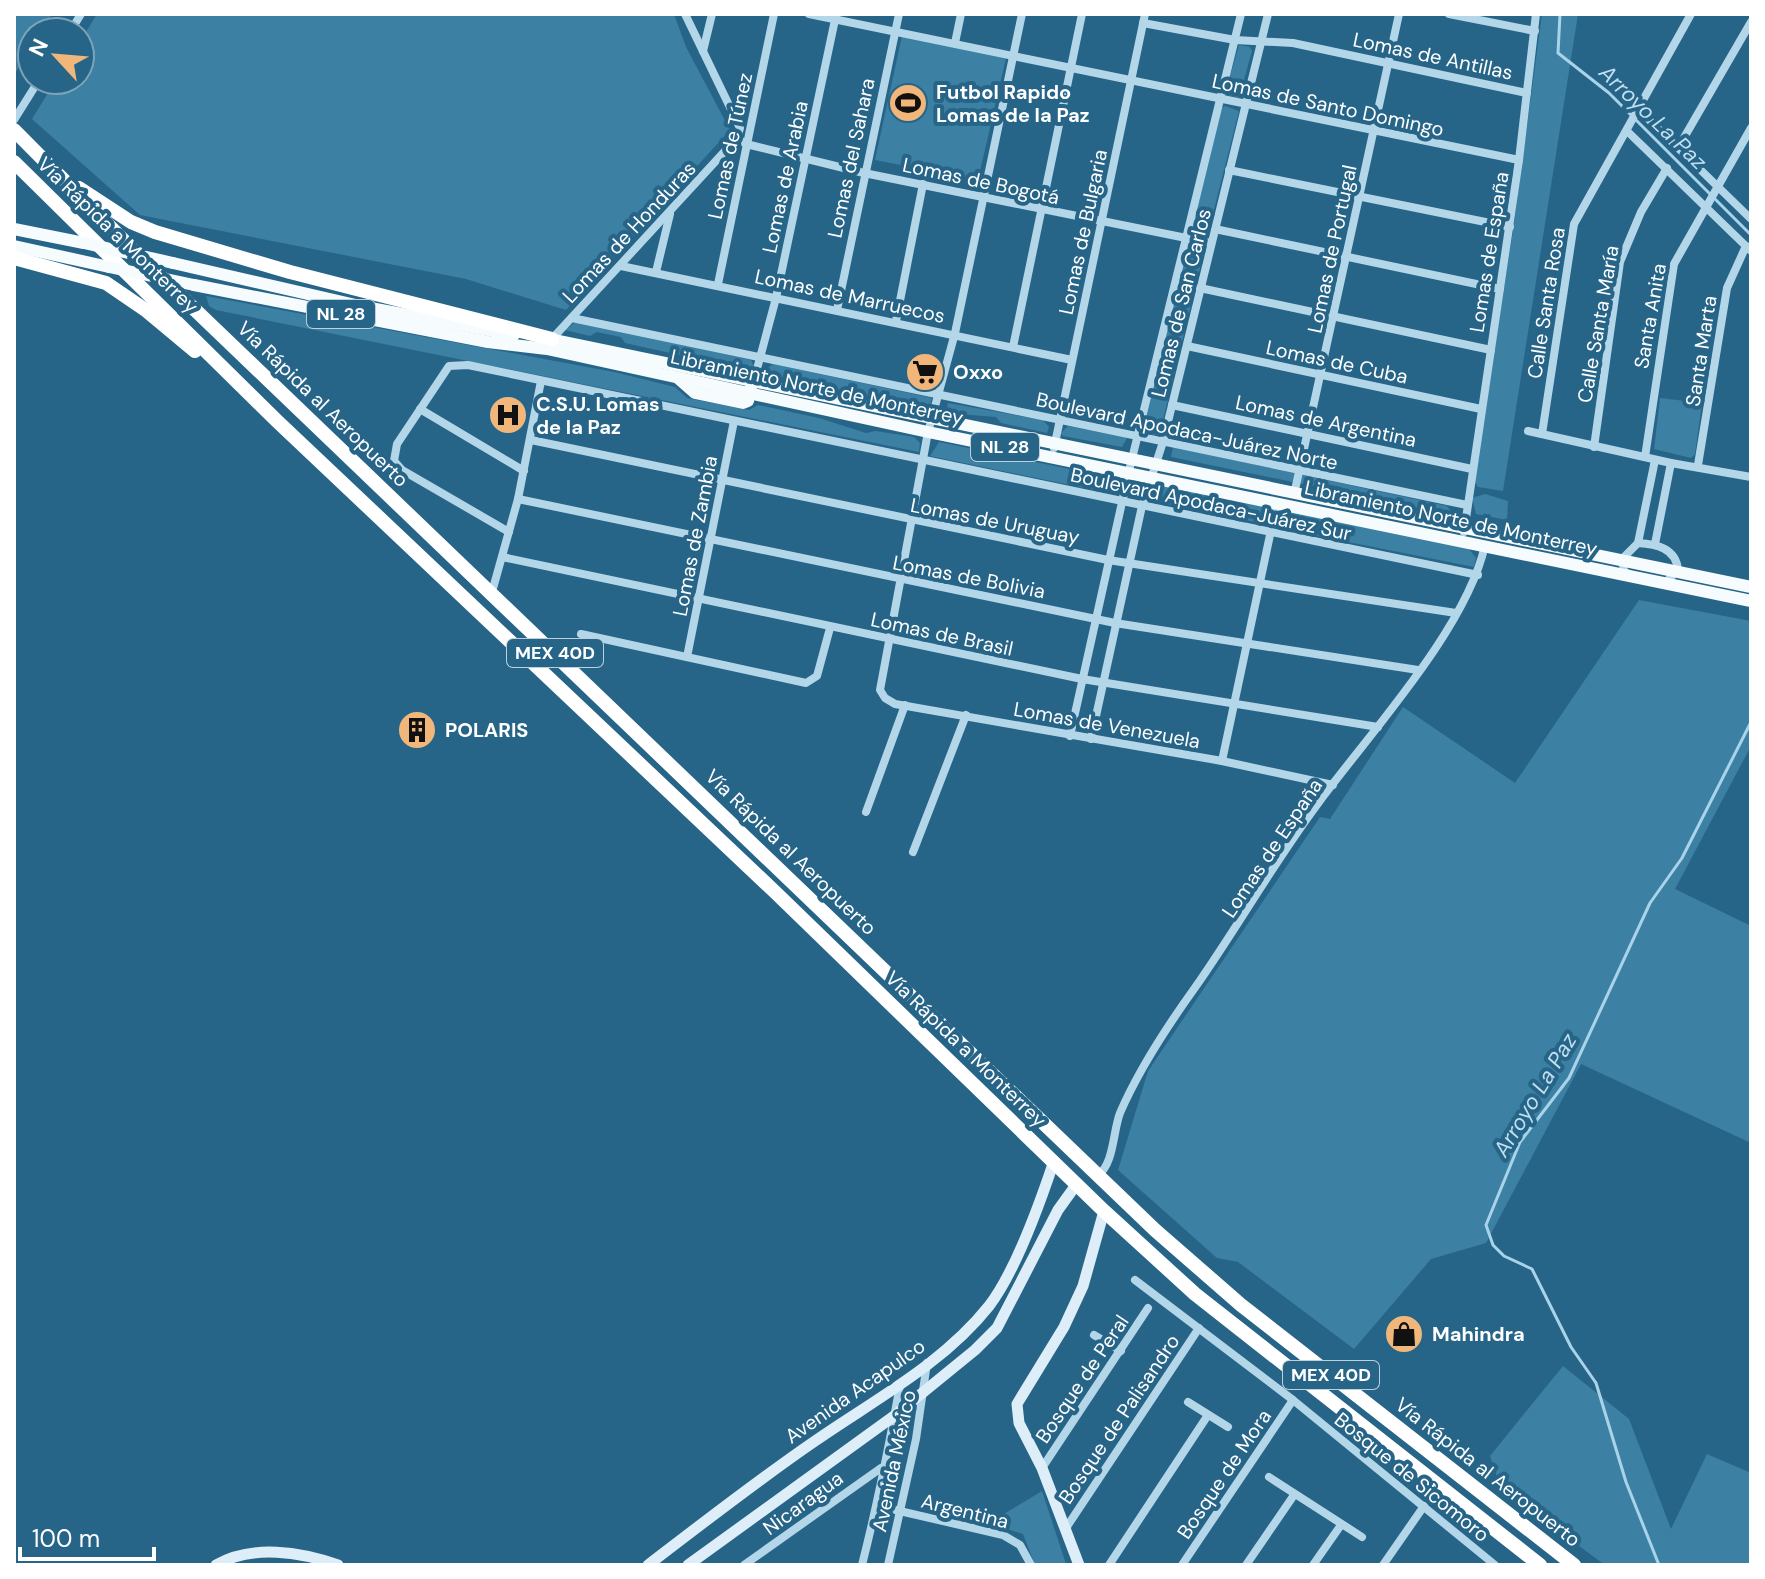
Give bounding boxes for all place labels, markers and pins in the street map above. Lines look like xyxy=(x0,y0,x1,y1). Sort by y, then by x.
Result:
place label: Futbol Rapido Lomas de la Paz xyxy=(936,79,1090,128)
sports icon: Futbol Rapido Lomas de la Paz xyxy=(887,82,929,124)
supermarket icon: Oxxo xyxy=(904,351,946,393)
place label: Oxxo xyxy=(953,359,1003,385)
place label: C.S.U. Lomas de la Paz xyxy=(536,391,660,440)
hospital icon: C.S.U. Lomas de la Paz xyxy=(487,394,529,436)
building icon: POLARIS xyxy=(396,709,438,751)
place label: POLARIS xyxy=(445,717,528,743)
shop icon: Mahindra xyxy=(1383,1313,1425,1355)
place label: Mahindra xyxy=(1432,1321,1525,1347)

